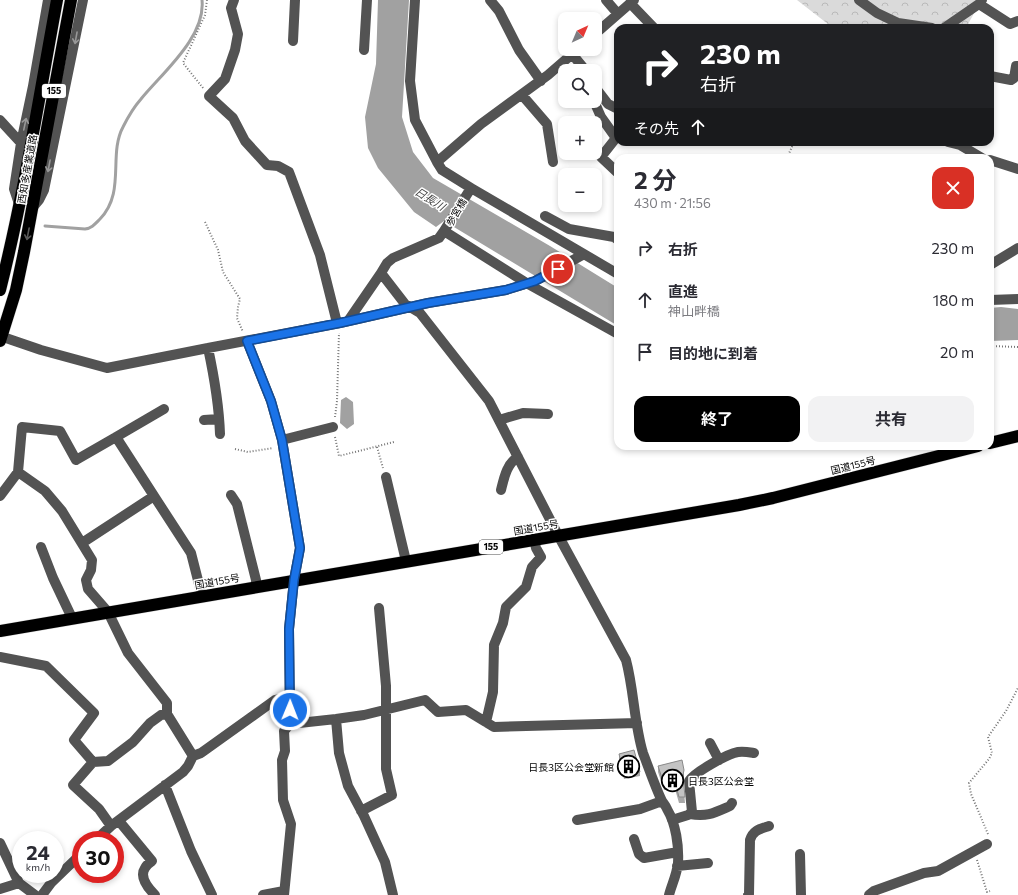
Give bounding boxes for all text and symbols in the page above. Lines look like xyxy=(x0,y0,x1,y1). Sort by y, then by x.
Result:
north arrow xyxy=(558,12,602,56)
map controls xyxy=(558,12,602,212)
one-way arrow xyxy=(71,31,79,44)
text: 230 m xyxy=(700,36,781,70)
icon: right xyxy=(634,40,686,92)
button: search xyxy=(558,64,602,108)
text: 右折 xyxy=(700,73,736,95)
road number: 155 xyxy=(42,84,66,98)
button: + xyxy=(558,116,602,160)
icon: ahead xyxy=(687,116,709,138)
one-way arrow xyxy=(21,118,29,131)
text: その先 xyxy=(634,119,679,137)
street label: 西知多産業道路 xyxy=(15,133,39,205)
one-way arrow xyxy=(44,159,52,172)
text: 2 分 xyxy=(634,165,676,194)
button: close xyxy=(932,167,974,209)
button: − xyxy=(558,168,602,212)
water label: 日長川 xyxy=(413,184,449,213)
text: 430 m · 21:56 xyxy=(634,195,711,211)
street label: 参宮橋 xyxy=(443,196,469,228)
one-way arrow xyxy=(23,227,31,240)
icon: right xyxy=(634,237,656,259)
text: 230 m xyxy=(931,239,974,257)
text: 右折 xyxy=(668,240,698,258)
pin xyxy=(541,252,575,286)
icon: arrive xyxy=(547,258,569,280)
text: 直進 xyxy=(668,282,698,300)
icon: ahead xyxy=(634,289,656,311)
text: 180 m xyxy=(933,291,974,309)
text: 神山畔橋 xyxy=(668,303,720,319)
icon: arrive xyxy=(634,341,656,363)
text: 20 m xyxy=(940,343,974,361)
text: 目的地に到着 xyxy=(668,344,758,362)
button: 終了 xyxy=(634,396,800,442)
button: 共有 xyxy=(808,396,974,442)
street label: 国道155号 xyxy=(829,454,877,476)
street label: 国道155号 xyxy=(512,517,560,537)
road number: 155 xyxy=(479,540,503,554)
street label: 国道155号 xyxy=(193,571,241,591)
position arrow xyxy=(269,689,311,731)
building icon: 日長3区公会堂新館 xyxy=(616,754,642,780)
place label: 日長3区公会堂新館 xyxy=(528,761,614,773)
building icon: 日長3区公会堂 xyxy=(660,768,686,794)
place label: 日長3区公会堂 xyxy=(688,775,754,787)
speed limit sign: 30 xyxy=(72,831,124,883)
text: 24 xyxy=(26,840,50,864)
text: km/h xyxy=(26,861,50,873)

